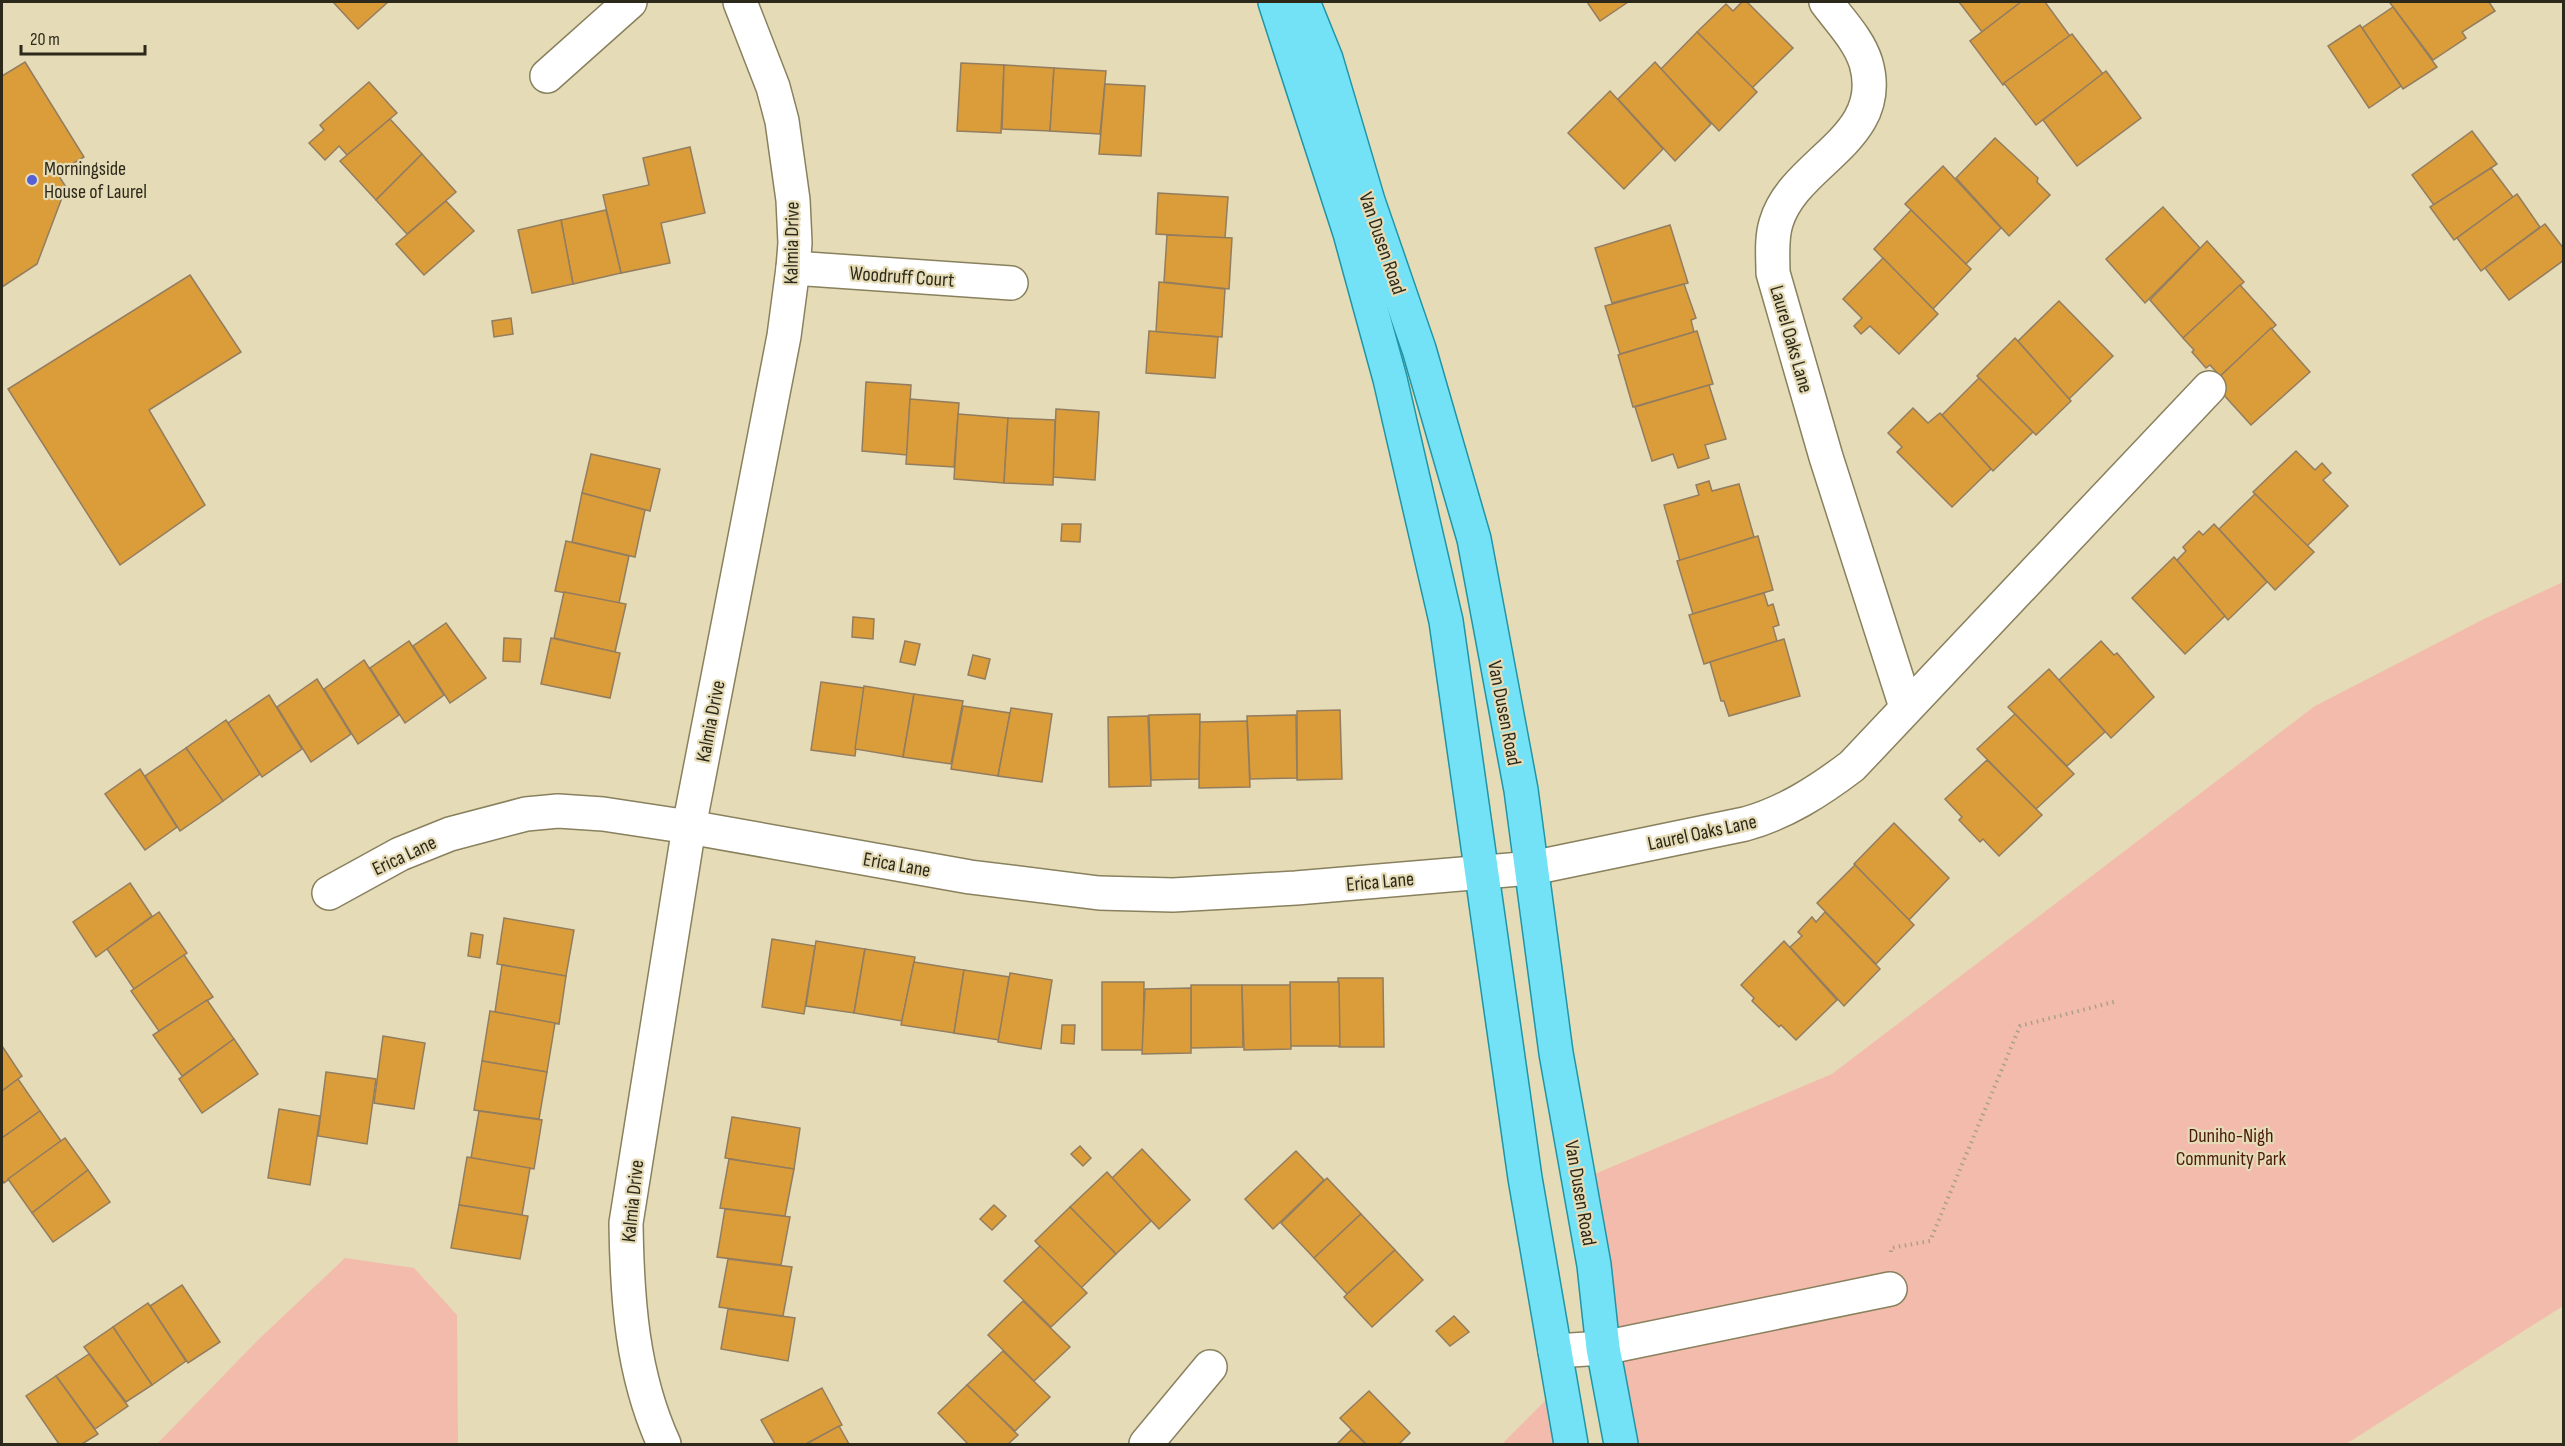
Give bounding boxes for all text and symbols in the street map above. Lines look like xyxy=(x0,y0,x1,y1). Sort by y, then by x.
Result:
scale bar xyxy=(21,18,146,56)
text: 20 m xyxy=(30,29,60,50)
place label: Morningside House of Laurel xyxy=(44,157,147,204)
marker: Morningside House of Laurel xyxy=(25,173,39,187)
street label: Van Dusen Road xyxy=(1353,189,1411,297)
street label: Kalmia Drive xyxy=(779,201,805,285)
street label: Woodruff Court xyxy=(849,261,955,293)
street label: Laurel Oaks Lane xyxy=(1764,283,1818,396)
street label: Van Dusen Road xyxy=(1482,659,1526,768)
street label: Kalmia Drive xyxy=(691,678,731,764)
street label: Laurel Oaks Lane xyxy=(1646,810,1759,856)
street label: Erica Lane xyxy=(369,831,440,881)
street label: Erica Lane xyxy=(861,847,932,883)
street label: Erica Lane xyxy=(1345,867,1415,897)
park label: Duniho-Nigh Community Park xyxy=(2176,1124,2287,1171)
street label: Van Dusen Road xyxy=(1559,1139,1601,1248)
street label: Kalmia Drive xyxy=(617,1159,649,1243)

